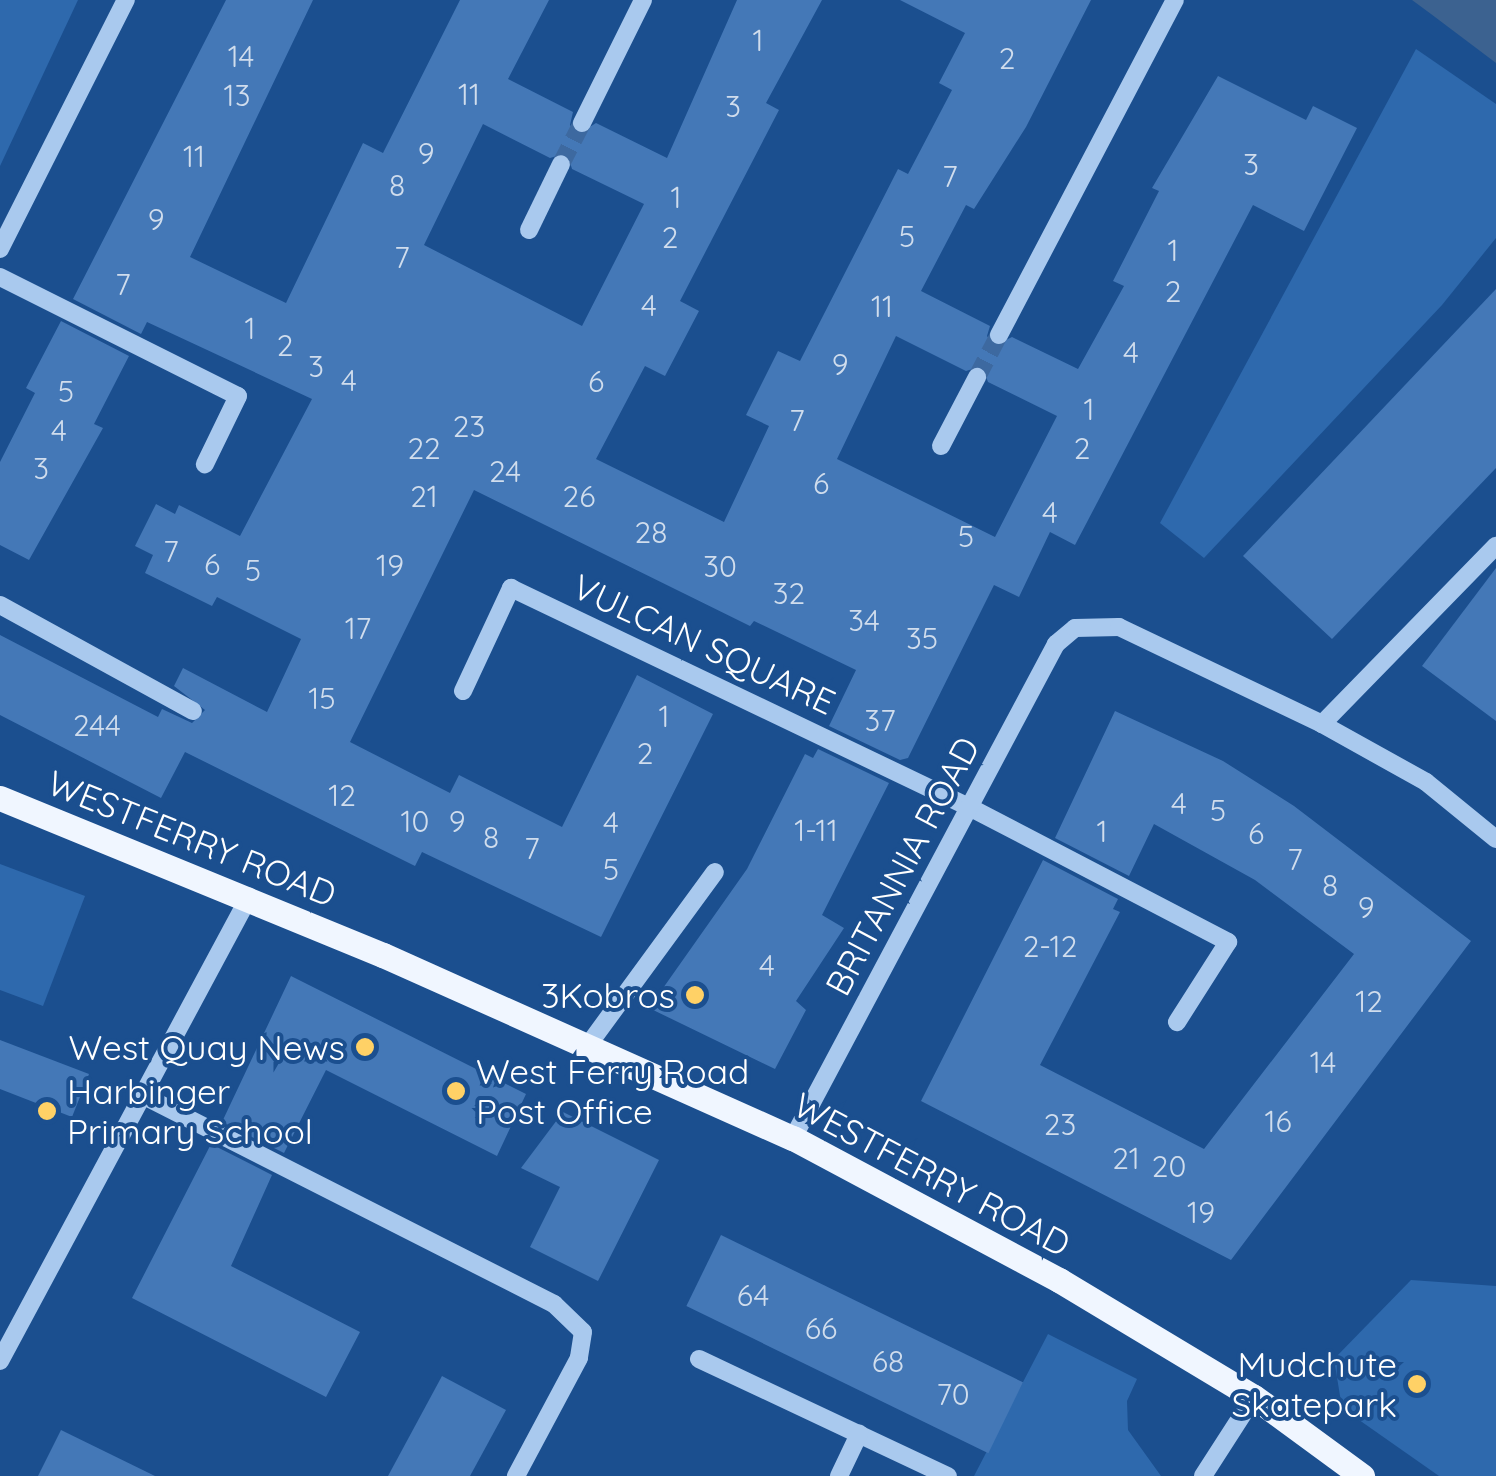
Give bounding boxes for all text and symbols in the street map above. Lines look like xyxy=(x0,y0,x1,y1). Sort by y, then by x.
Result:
house number: 1 xyxy=(752,22,764,58)
house number: 14 xyxy=(228,38,254,74)
house number: 2 xyxy=(999,40,1015,76)
house number: 11 xyxy=(458,76,480,112)
house number: 13 xyxy=(224,77,250,113)
house number: 3 xyxy=(725,88,741,124)
house number: 9 xyxy=(418,135,434,171)
house number: 11 xyxy=(183,138,205,174)
house number: 3 xyxy=(1243,146,1259,182)
house number: 7 xyxy=(942,158,958,194)
house number: 8 xyxy=(389,167,405,203)
house number: 1 xyxy=(670,179,682,215)
house number: 9 xyxy=(148,201,164,237)
house number: 5 xyxy=(899,218,915,254)
house number: 2 xyxy=(662,219,678,255)
house number: 1 xyxy=(1167,232,1179,268)
house number: 7 xyxy=(394,239,410,275)
house number: 7 xyxy=(115,266,131,302)
house number: 2 xyxy=(1165,273,1181,309)
house number: 4 xyxy=(641,287,657,323)
house number: 11 xyxy=(871,288,893,324)
house number: 1 xyxy=(244,310,256,346)
house number: 2 xyxy=(277,327,293,363)
house number: 4 xyxy=(1123,334,1139,370)
house number: 9 xyxy=(832,346,848,382)
house number: 3 xyxy=(308,348,324,384)
house number: 4 xyxy=(341,362,357,398)
house number: 6 xyxy=(588,363,604,399)
house number: 5 xyxy=(58,373,74,409)
house number: 1 xyxy=(1083,391,1095,427)
house number: 7 xyxy=(789,402,805,438)
house number: 23 xyxy=(453,408,485,444)
house number: 4 xyxy=(51,412,67,448)
house number: 22 xyxy=(407,430,441,466)
house number: 2 xyxy=(1074,430,1090,466)
house number: 3 xyxy=(33,450,49,486)
house number: 24 xyxy=(489,453,521,489)
house number: 6 xyxy=(813,465,829,501)
house number: 21 xyxy=(410,478,438,514)
house number: 26 xyxy=(563,478,595,514)
house number: 4 xyxy=(1042,494,1058,530)
house number: 28 xyxy=(635,514,667,550)
house number: 5 xyxy=(958,518,974,554)
house number: 7 xyxy=(163,533,179,569)
house number: 6 xyxy=(204,546,220,582)
house number: 19 xyxy=(376,547,404,583)
house number: 30 xyxy=(703,548,737,584)
house number: 5 xyxy=(245,552,261,588)
street label: VULCAN SQUARE xyxy=(566,565,842,723)
house number: 32 xyxy=(773,575,805,611)
house number: 34 xyxy=(848,602,880,638)
house number: 17 xyxy=(345,610,371,646)
house number: 35 xyxy=(906,620,938,656)
house number: 15 xyxy=(308,680,336,716)
house number: 1 xyxy=(658,698,670,734)
house number: 37 xyxy=(864,702,896,738)
house number: 244 xyxy=(73,707,121,743)
street label: BRITANNIA ROAD xyxy=(816,730,988,1002)
house number: 2 xyxy=(637,735,653,771)
street label: WESTFERRY ROAD xyxy=(42,761,342,915)
house number: 12 xyxy=(328,777,356,813)
house number: 4 xyxy=(1171,785,1187,821)
house number: 5 xyxy=(1210,792,1226,828)
house number: 10 xyxy=(401,803,429,839)
house number: 9 xyxy=(449,803,465,839)
house number: 4 xyxy=(603,804,619,840)
house number: 1-11 xyxy=(794,812,838,848)
house number: 1 xyxy=(1096,813,1108,849)
house number: 6 xyxy=(1248,815,1264,851)
house number: 8 xyxy=(483,819,499,855)
house number: 7 xyxy=(524,830,540,866)
house number: 7 xyxy=(1287,841,1303,877)
house number: 5 xyxy=(603,851,619,887)
house number: 8 xyxy=(1322,867,1338,903)
house number: 9 xyxy=(1358,889,1374,925)
house number: 2-12 xyxy=(1023,928,1077,964)
house number: 4 xyxy=(759,947,775,983)
place label: 3Kobros xyxy=(541,974,675,1016)
house number: 12 xyxy=(1355,983,1383,1019)
marker: 3Kobros xyxy=(684,984,706,1006)
place label: West Quay News xyxy=(69,1026,345,1068)
marker: West Quay News xyxy=(354,1036,376,1058)
house number: 14 xyxy=(1310,1044,1336,1080)
place label: West Ferry Road Post Office xyxy=(476,1050,749,1132)
place label: Harbinger Primary School xyxy=(67,1070,313,1152)
marker: West Ferry Road Post Office xyxy=(445,1080,467,1102)
street label: WESTFERRY ROAD xyxy=(787,1083,1077,1265)
marker: Harbinger Primary School xyxy=(36,1100,58,1122)
house number: 16 xyxy=(1264,1103,1292,1139)
house number: 23 xyxy=(1044,1106,1076,1142)
house number: 21 xyxy=(1112,1140,1140,1176)
house number: 20 xyxy=(1152,1148,1186,1184)
house number: 19 xyxy=(1187,1194,1215,1230)
house number: 64 xyxy=(737,1277,769,1313)
house number: 66 xyxy=(805,1310,837,1346)
house number: 68 xyxy=(872,1343,904,1379)
place label: Mudchute Skatepark xyxy=(1231,1343,1397,1425)
marker: Mudchute Skatepark xyxy=(1406,1373,1428,1395)
house number: 70 xyxy=(936,1376,970,1412)

